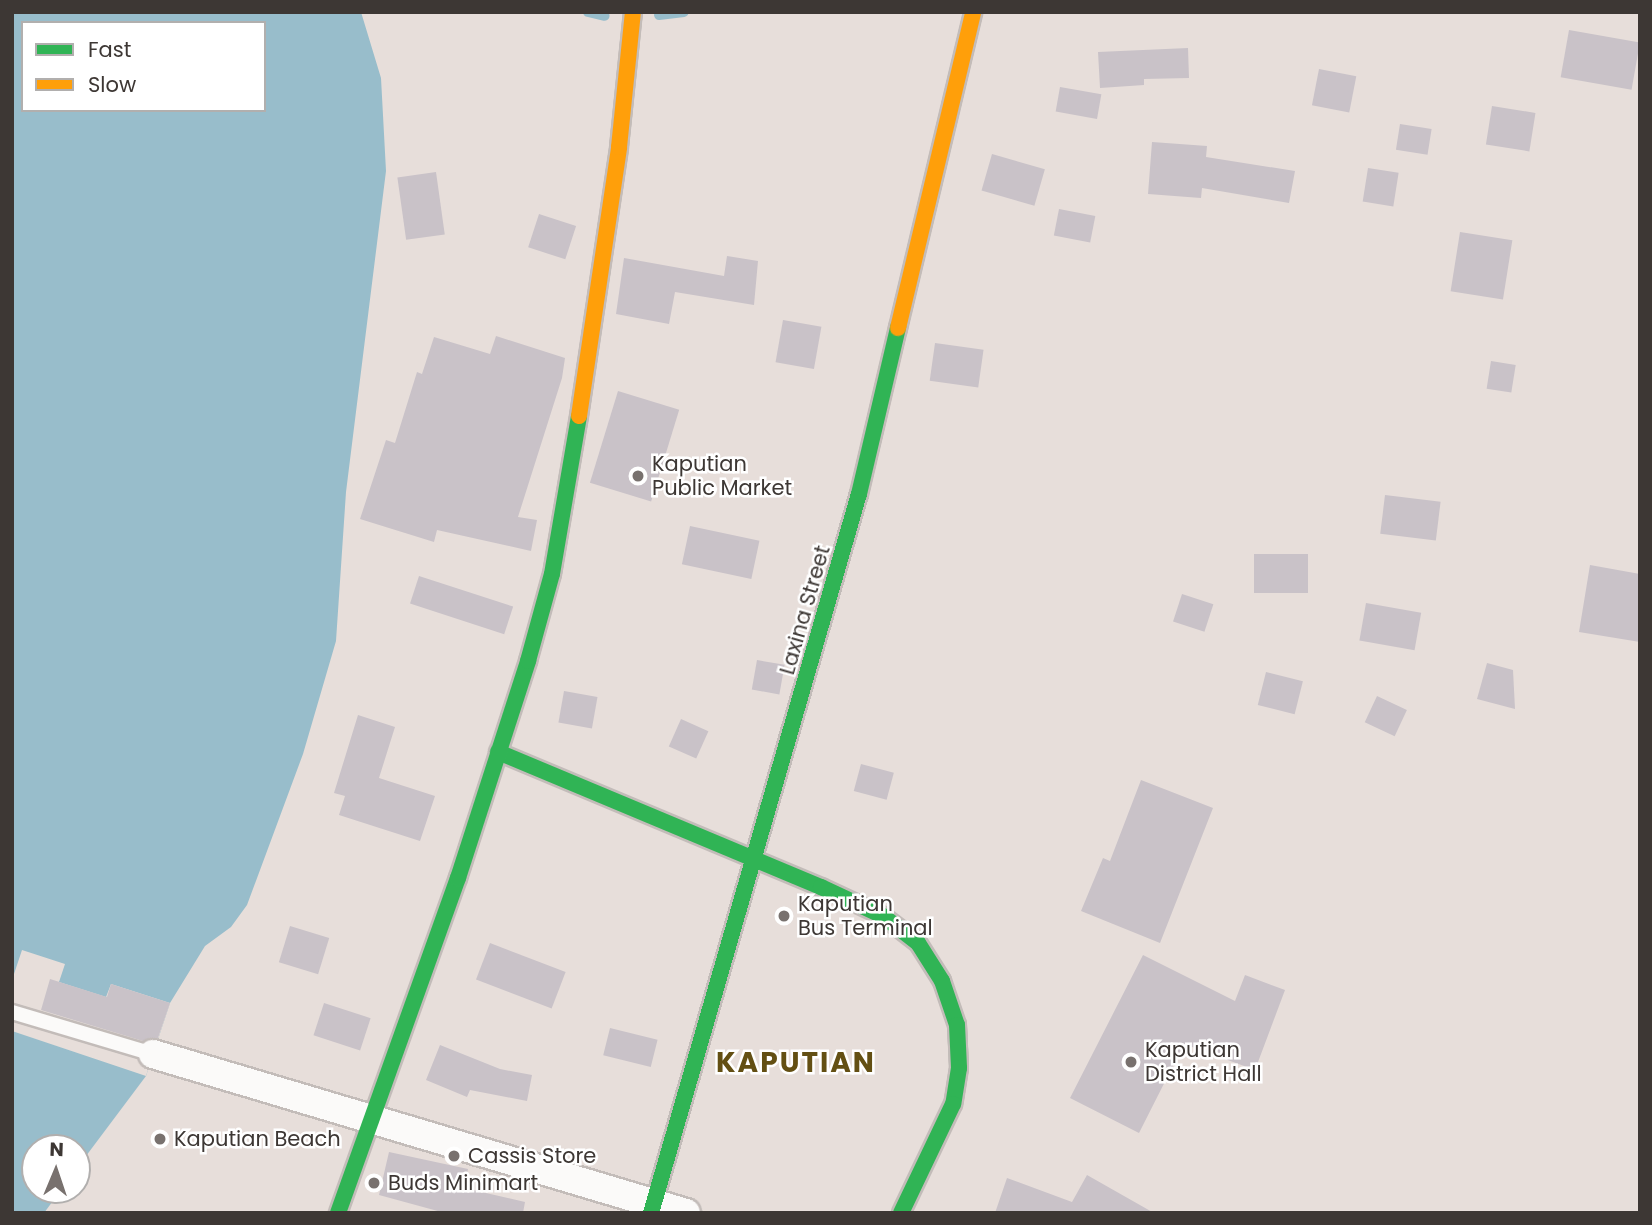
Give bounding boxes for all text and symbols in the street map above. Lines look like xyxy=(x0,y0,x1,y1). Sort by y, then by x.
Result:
legend xyxy=(21,21,266,112)
text: Fast xyxy=(88,35,131,64)
text: Slow xyxy=(88,70,136,99)
place label: Kaputian Public Market xyxy=(652,451,792,501)
marker: Kaputian Public Market xyxy=(630,468,646,484)
street label: Laxina Street xyxy=(775,542,835,678)
place label: Kaputian Bus Terminal xyxy=(798,891,933,941)
marker: Kaputian Bus Terminal xyxy=(776,908,792,924)
place label: Kaputian District Hall xyxy=(1145,1037,1262,1087)
district label: KAPUTIAN xyxy=(717,1046,875,1080)
marker: Kaputian District Hall xyxy=(1123,1054,1139,1070)
place label: Kaputian Beach xyxy=(174,1126,341,1152)
marker: Kaputian Beach xyxy=(152,1131,168,1147)
north arrow xyxy=(21,1134,91,1204)
text: N xyxy=(49,1136,64,1163)
place label: Cassis Store xyxy=(468,1143,596,1169)
marker: Cassis Store xyxy=(446,1148,462,1164)
place label: Buds Minimart xyxy=(388,1170,538,1196)
marker: Buds Minimart xyxy=(366,1175,382,1191)

